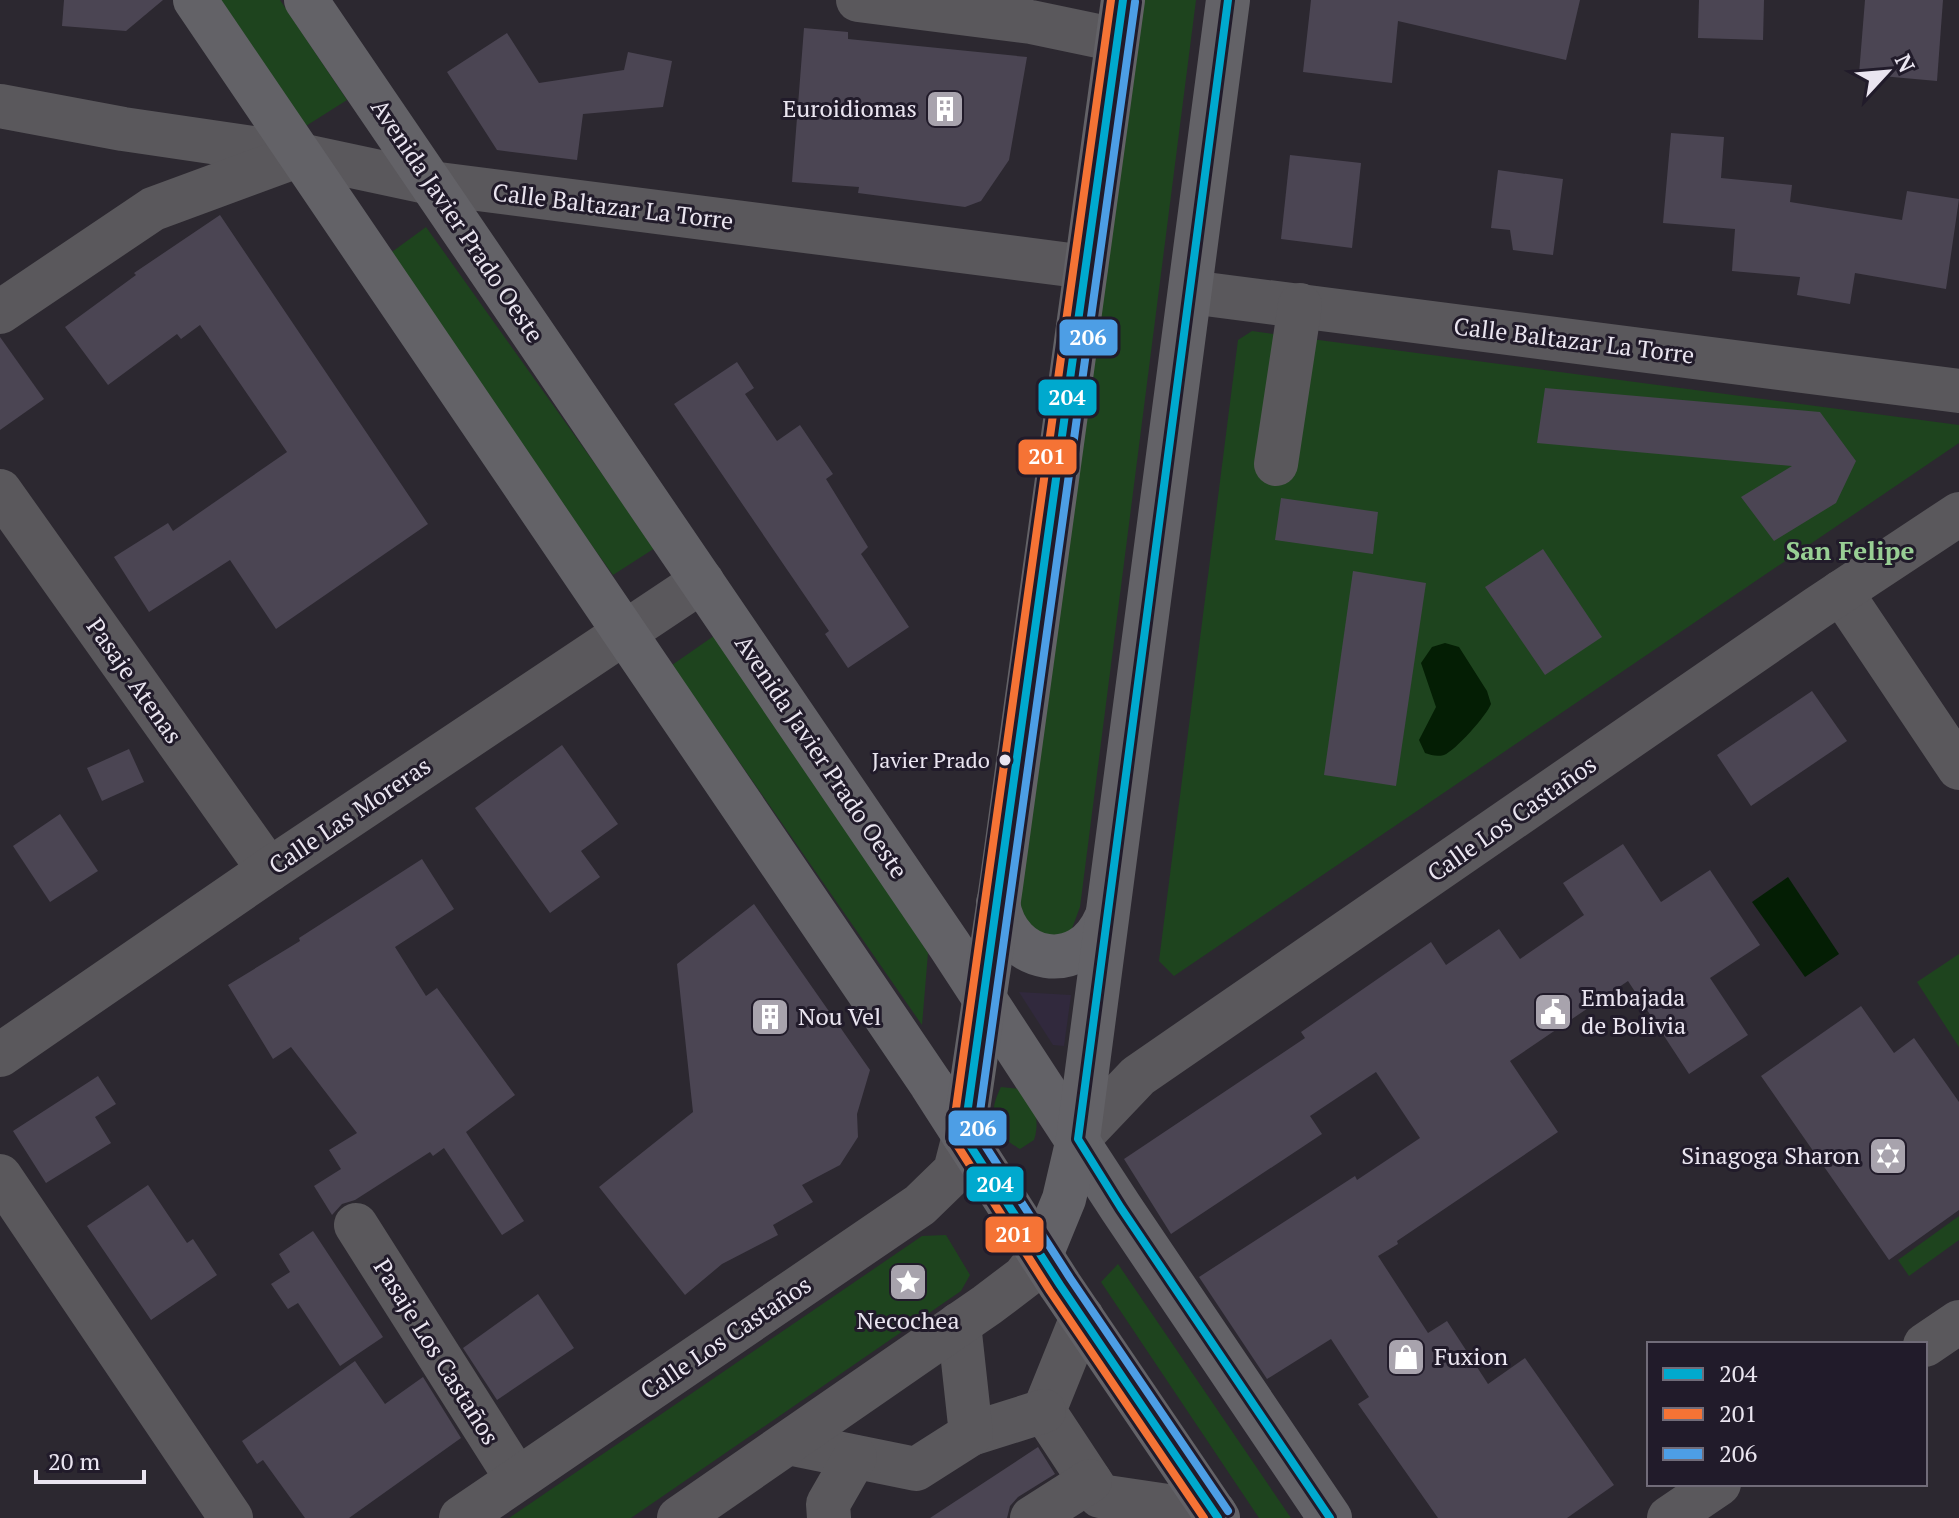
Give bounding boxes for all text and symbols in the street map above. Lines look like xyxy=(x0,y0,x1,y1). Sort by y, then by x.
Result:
north arrow xyxy=(1847,32,1927,112)
text: N xyxy=(1889,49,1922,77)
building icon: Euroidiomas xyxy=(924,88,966,130)
street label: Avenida Javier Prado Oeste xyxy=(364,92,551,348)
place label: Euroidiomas xyxy=(783,92,917,124)
street label: Calle Baltazar La Torre xyxy=(491,175,735,237)
street label: Calle Baltazar La Torre xyxy=(1452,309,1696,371)
line badge: 206 xyxy=(1058,318,1119,357)
text: 206 xyxy=(1069,322,1107,351)
line badge: 204 xyxy=(1037,378,1098,417)
text: 204 xyxy=(1048,382,1086,411)
line badge: 201 xyxy=(1017,438,1078,476)
text: 201 xyxy=(1028,441,1066,470)
district label: San Felipe xyxy=(1786,533,1914,567)
street label: Pasaje Atenas xyxy=(80,611,190,750)
street label: Avenida Javier Prado Oeste xyxy=(728,628,915,884)
place label: Javier Prado xyxy=(872,745,990,774)
street label: Calle Los Castaños xyxy=(1421,748,1602,889)
street label: Calle Las Moreras xyxy=(262,749,437,881)
marker: Javier Prado xyxy=(997,752,1013,768)
place label: Embajada de Bolivia xyxy=(1581,981,1686,1041)
public building icon: Embajada de Bolivia xyxy=(1532,991,1574,1033)
building icon: Nou Vel xyxy=(749,996,791,1038)
place label: Nou Vel xyxy=(798,1000,881,1032)
line badge: 206 xyxy=(947,1109,1008,1147)
text: 206 xyxy=(959,1113,997,1142)
synagogue icon: Sinagoga Sharon xyxy=(1867,1135,1909,1177)
place label: Sinagoga Sharon xyxy=(1681,1139,1860,1171)
line badge: 204 xyxy=(965,1165,1025,1203)
text: 204 xyxy=(976,1169,1014,1198)
line badge: 201 xyxy=(984,1215,1045,1254)
text: 201 xyxy=(995,1219,1033,1248)
street label: Pasaje Los Castaños xyxy=(367,1253,507,1450)
place icon: Necochea xyxy=(887,1261,929,1303)
street label: Calle Los Castaños xyxy=(634,1268,817,1406)
place label: Necochea xyxy=(856,1304,960,1336)
shop icon: Fuxion xyxy=(1385,1336,1427,1378)
place label: Fuxion xyxy=(1434,1340,1508,1372)
legend xyxy=(1647,1342,1927,1486)
text: 204 xyxy=(1719,1357,1758,1389)
text: 201 xyxy=(1719,1397,1757,1429)
scale bar xyxy=(36,1434,144,1484)
text: 206 xyxy=(1719,1437,1758,1469)
text: 20 m xyxy=(48,1445,100,1477)

